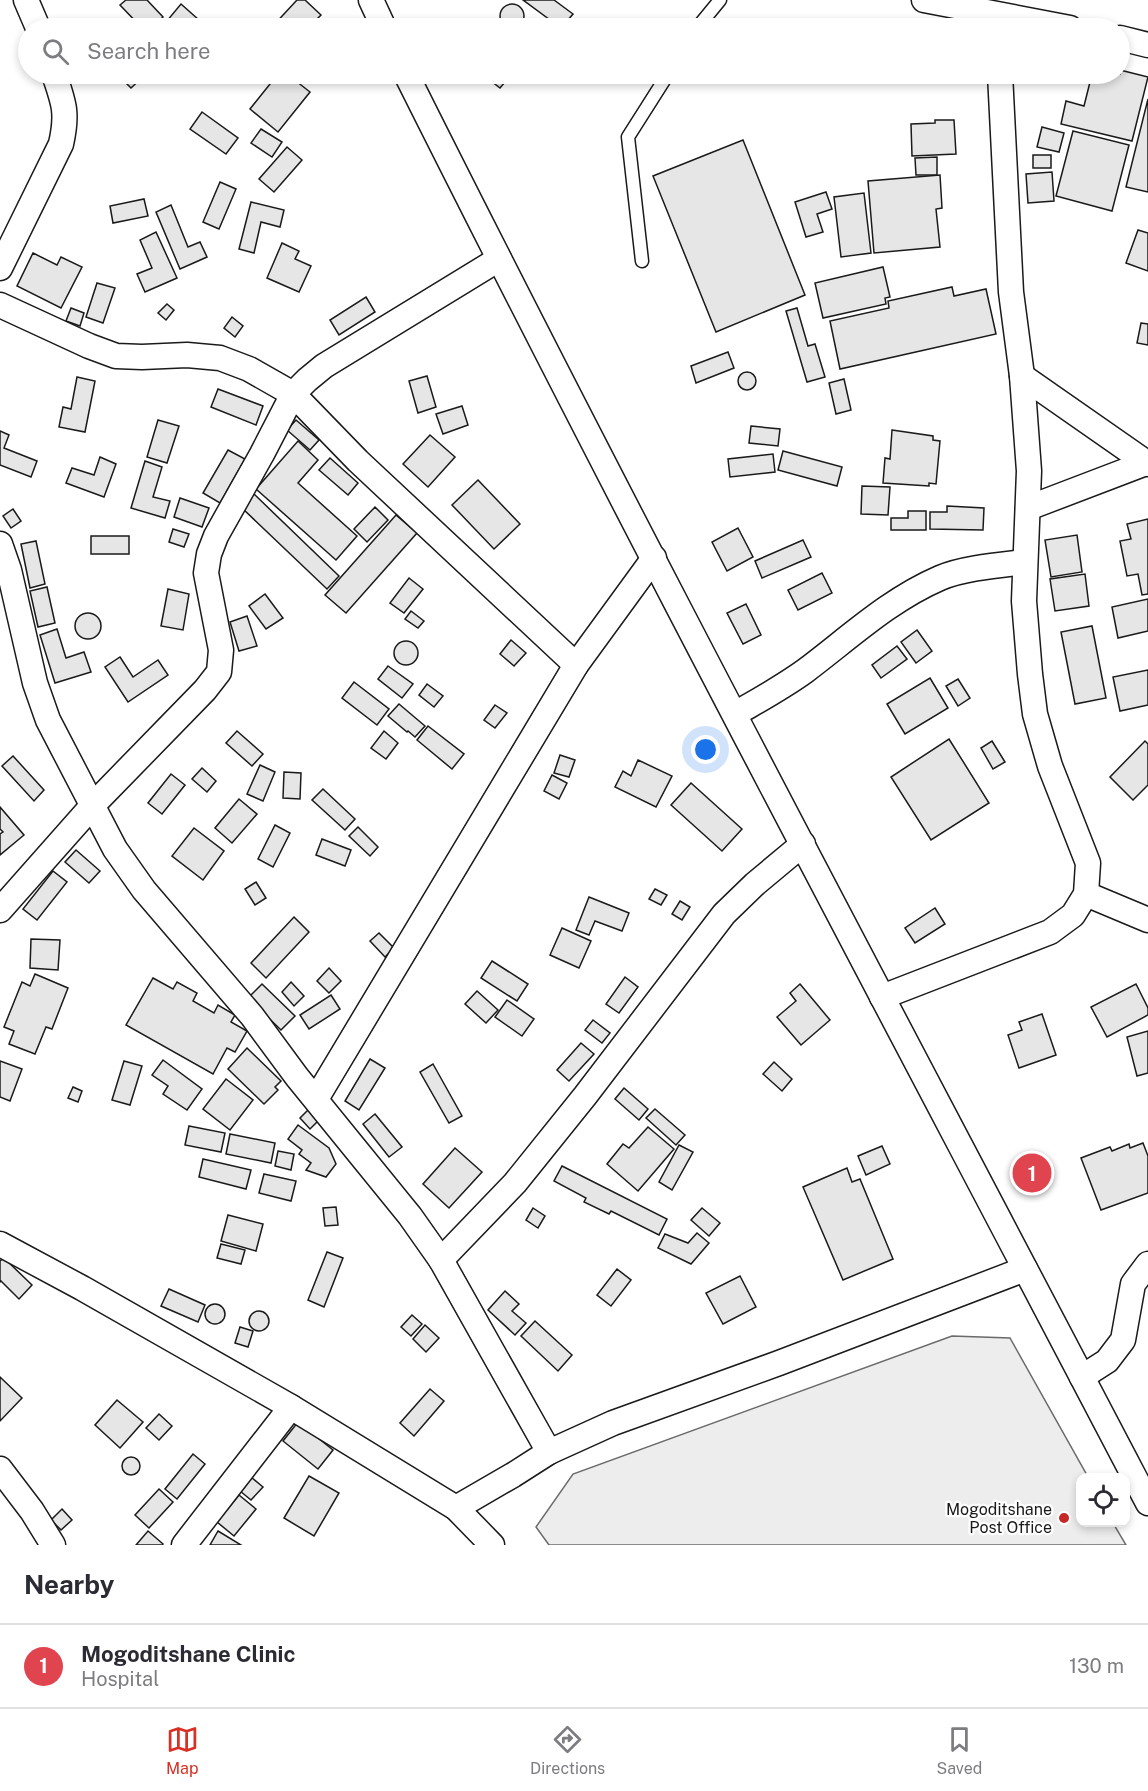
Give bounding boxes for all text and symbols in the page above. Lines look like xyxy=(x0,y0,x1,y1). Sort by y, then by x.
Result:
search box xyxy=(18,18,1130,84)
icon: search xyxy=(39,35,72,68)
text: Search here xyxy=(87,38,211,64)
your location xyxy=(691,735,720,764)
pin: 1 xyxy=(1012,1150,1052,1196)
map controls xyxy=(1076,1473,1130,1527)
button: locate xyxy=(1076,1473,1130,1527)
place label: Mogoditshane Post Office xyxy=(946,1500,1052,1537)
marker: Mogoditshane Post Office xyxy=(1057,1511,1071,1525)
text: Nearby xyxy=(24,1569,114,1600)
text: Mogoditshane Clinic xyxy=(81,1641,295,1667)
text: 1 xyxy=(39,1654,48,1678)
text: 130 m xyxy=(1069,1654,1124,1678)
text: Hospital xyxy=(81,1667,159,1691)
tab: Map xyxy=(166,1723,199,1778)
tab: Directions xyxy=(530,1723,605,1778)
tab: Saved xyxy=(937,1723,982,1778)

